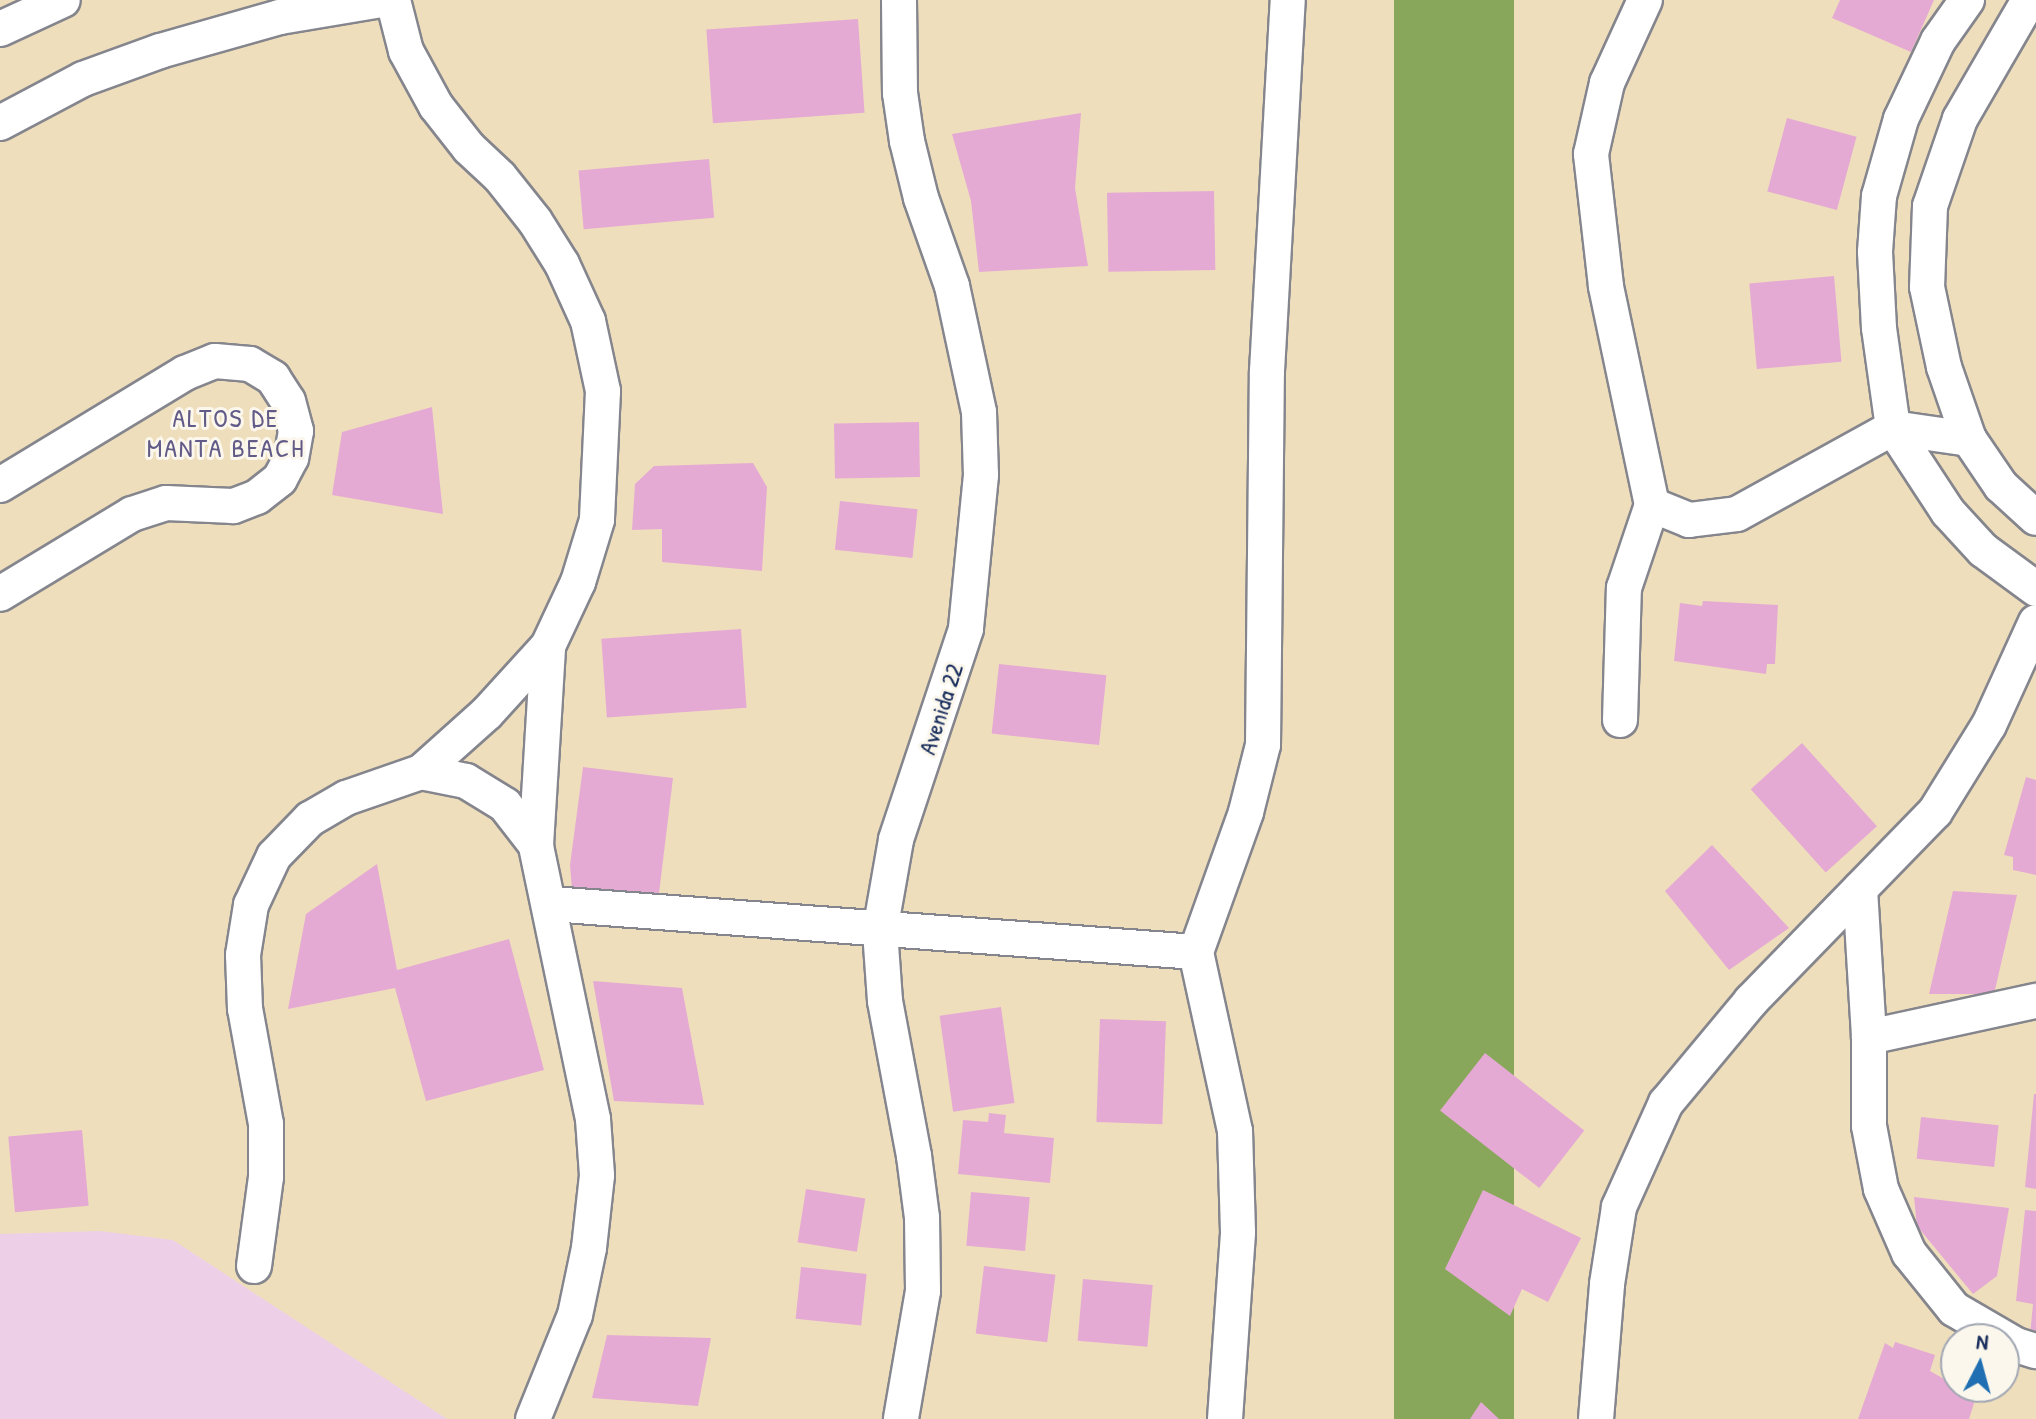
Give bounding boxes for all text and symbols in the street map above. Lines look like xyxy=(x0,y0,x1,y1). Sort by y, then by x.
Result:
district label: ALTOS DE MANTA BEACH xyxy=(147,402,305,464)
street label: Avenida 22 xyxy=(913,660,969,758)
north arrow xyxy=(1940,1323,2020,1403)
text: N xyxy=(1975,1326,1990,1357)

